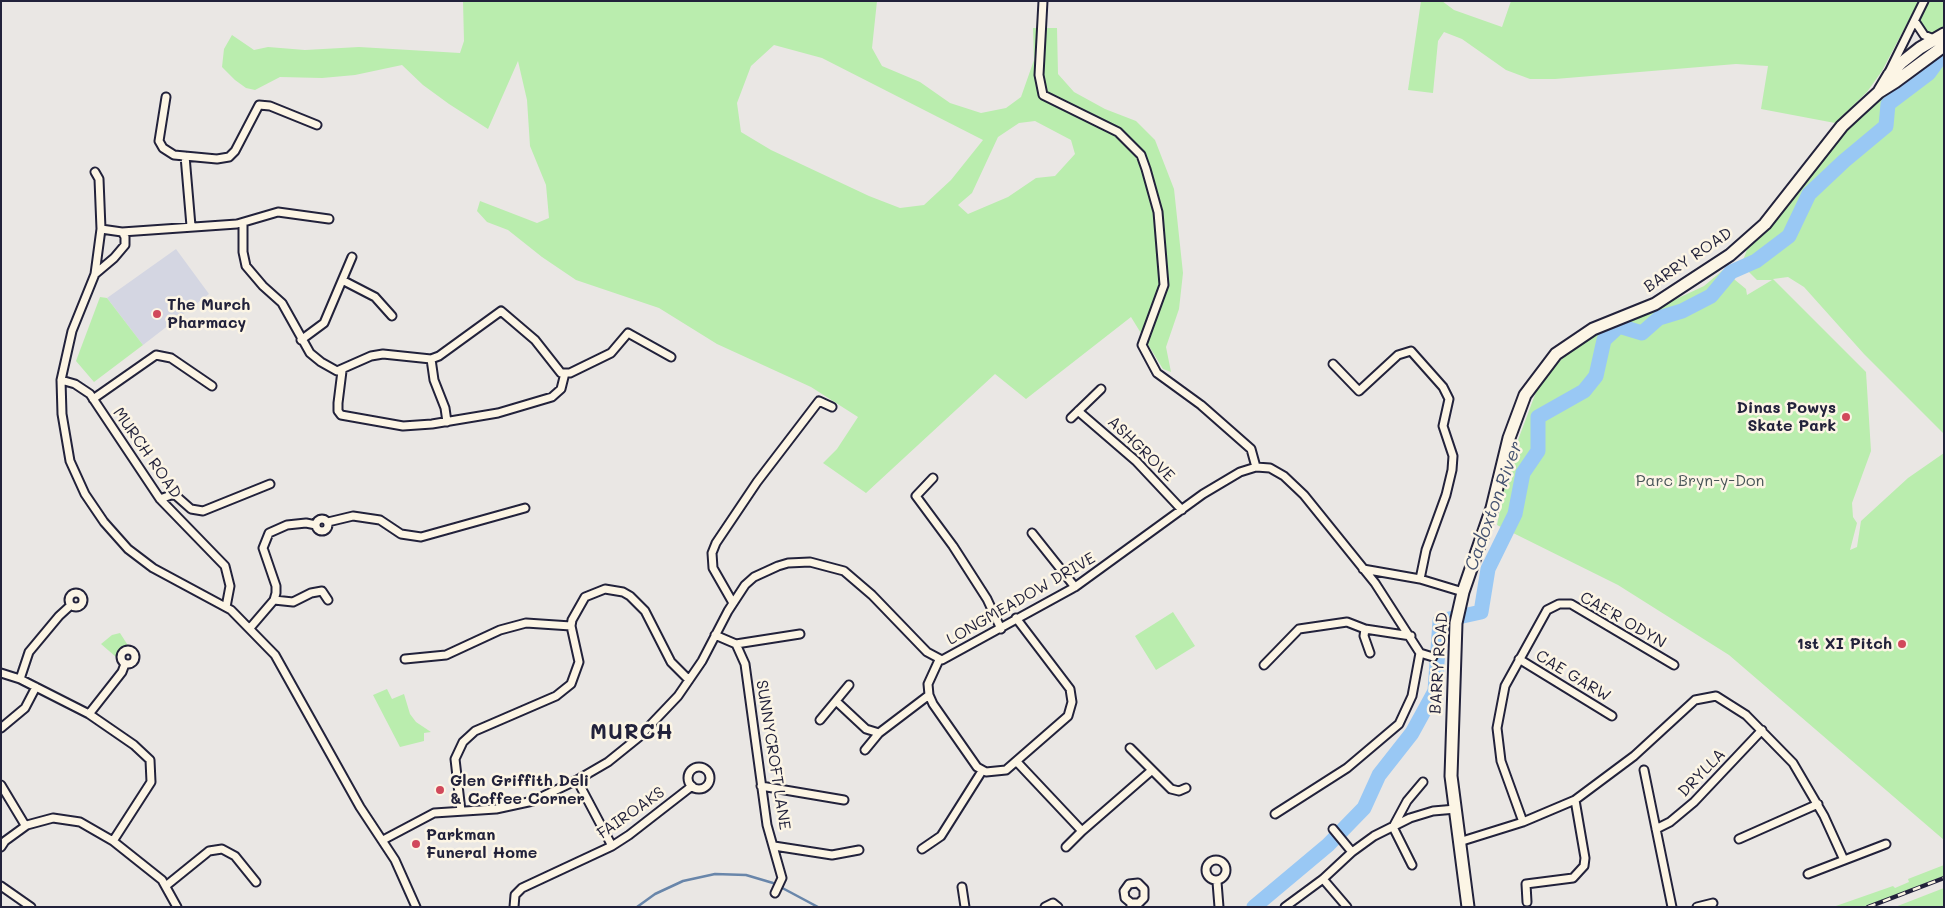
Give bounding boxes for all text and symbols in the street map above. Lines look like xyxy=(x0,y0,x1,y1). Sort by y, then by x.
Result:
street label: BARRY ROAD xyxy=(1640,223,1736,297)
place label: The Murch Pharmacy xyxy=(167,295,250,333)
marker: The Murch Pharmacy xyxy=(151,308,163,320)
place label: Dinas Powys Skate Park xyxy=(1737,398,1836,436)
street label: MURCH ROAD xyxy=(109,404,185,502)
marker: Dinas Powys Skate Park xyxy=(1840,411,1852,423)
street label: ASHGROVE xyxy=(1103,412,1179,486)
water label: Cadoxton River xyxy=(1461,438,1527,574)
park label: Parc Bryn-y-Don xyxy=(1636,471,1764,491)
street label: LONGMEADOW DRIVE xyxy=(943,549,1099,649)
street label: CAE'R ODYN xyxy=(1576,588,1670,652)
street label: BARRY ROAD xyxy=(1426,611,1452,715)
place label: 1st XI Pitch xyxy=(1797,634,1892,654)
marker: 1st XI Pitch xyxy=(1896,638,1908,650)
street label: CAE GARW xyxy=(1532,646,1614,706)
street label: SUNNYCROFT LANE xyxy=(752,679,794,831)
district label: MURCH xyxy=(589,720,675,746)
street label: DRYLLA xyxy=(1674,745,1730,801)
place label: Glen Griffith Deli & Coffee Corner xyxy=(450,771,589,809)
street label: FAIROAKS xyxy=(594,783,668,843)
marker: Glen Griffith Deli & Coffee Corner xyxy=(434,784,446,796)
place label: Parkman Funeral Home xyxy=(426,825,537,863)
marker: Parkman Funeral Home xyxy=(410,838,422,850)

